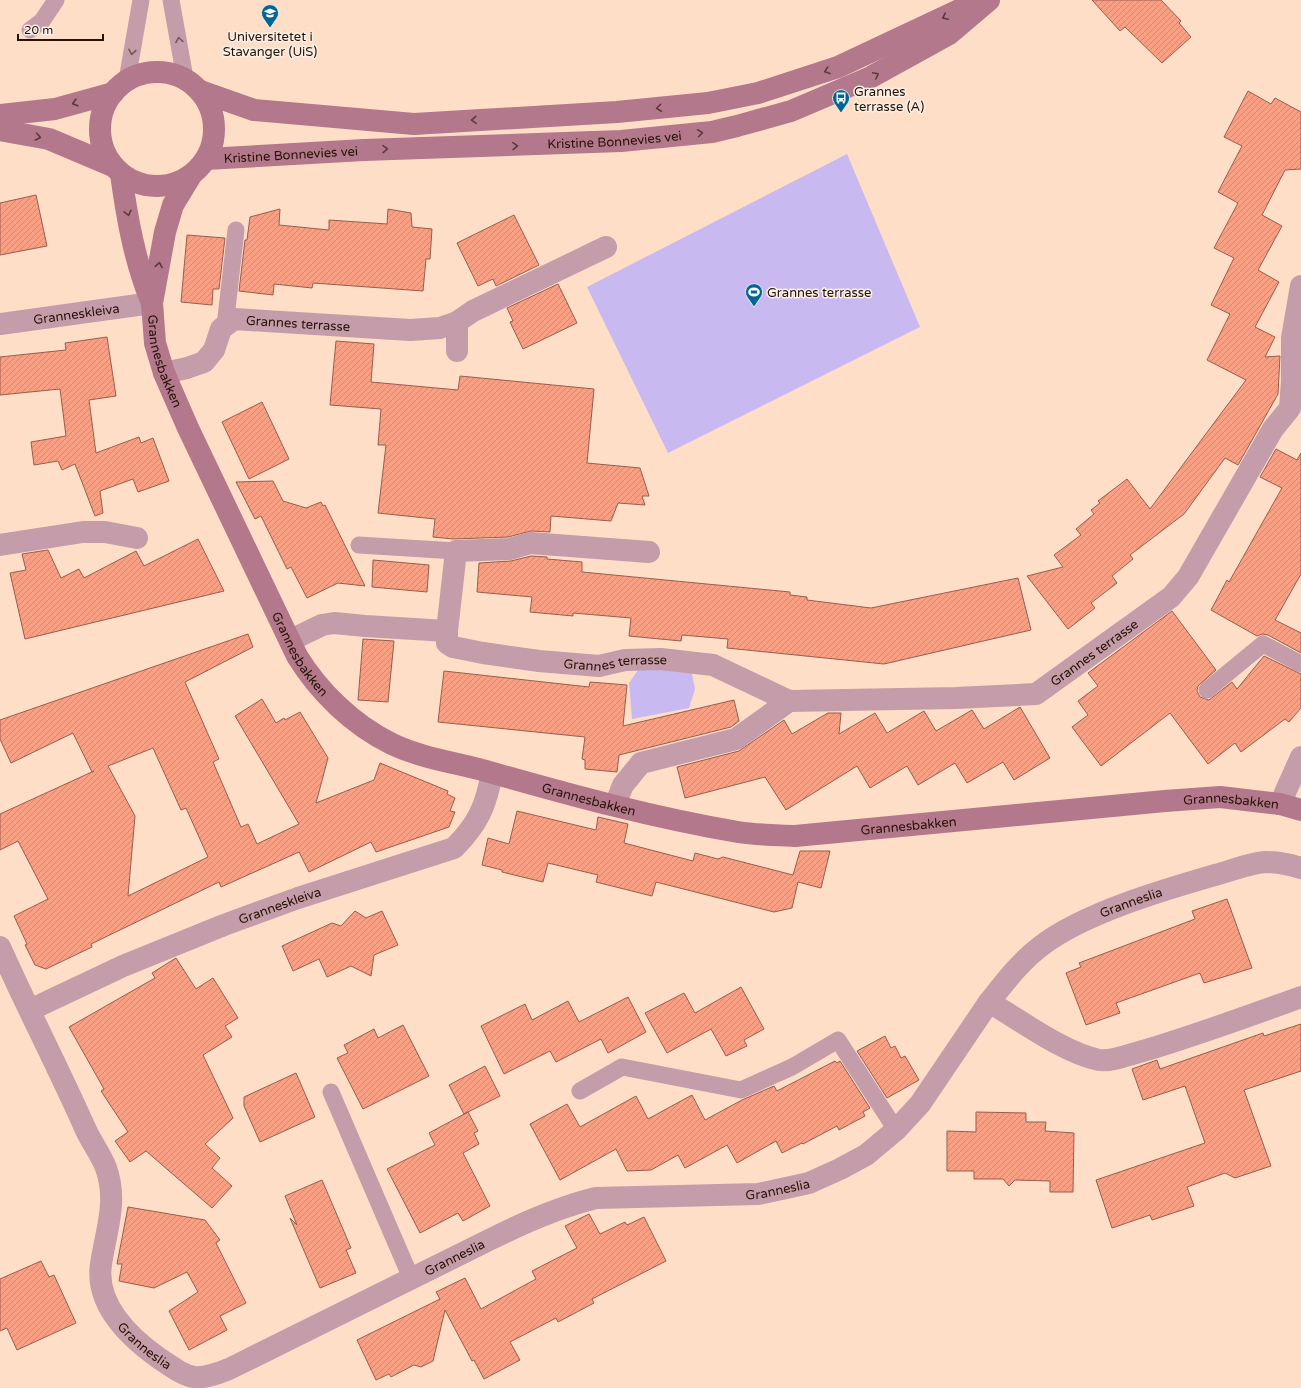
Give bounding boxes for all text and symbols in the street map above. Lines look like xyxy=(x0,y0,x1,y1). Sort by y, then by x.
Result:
school or university icon: Universitetet i Stavanger (UiS) xyxy=(260,3,280,28)
one-way arrow xyxy=(942,12,949,20)
scale bar xyxy=(18,16,103,42)
text: 20 m xyxy=(24,23,53,37)
place label: Universitetet i Stavanger (UiS) xyxy=(223,29,317,60)
one-way arrow xyxy=(175,37,184,43)
one-way arrow xyxy=(129,49,137,55)
one-way arrow xyxy=(823,66,830,74)
one-way arrow xyxy=(872,72,879,80)
place label: Grannes terrasse (A) xyxy=(854,84,924,115)
bus stop icon: Grannes terrasse (A) xyxy=(831,88,851,113)
one-way arrow xyxy=(72,98,79,107)
one-way arrow xyxy=(656,103,662,112)
one-way arrow xyxy=(471,116,477,125)
street label: Kristine Bonnevies vei xyxy=(547,128,682,153)
one-way arrow xyxy=(697,129,703,138)
one-way arrow xyxy=(35,132,41,141)
one-way arrow xyxy=(512,142,518,150)
street label: Kristine Bonnevies vei xyxy=(223,143,359,167)
one-way arrow xyxy=(382,145,388,153)
one-way arrow xyxy=(123,210,131,216)
one-way arrow xyxy=(155,262,163,268)
sports icon: Grannes terrasse xyxy=(744,282,764,307)
place label: Grannes terrasse xyxy=(767,285,871,301)
street label: Granneskleiva xyxy=(32,301,120,328)
street label: Grannes terrasse xyxy=(246,313,351,335)
street label: Grannesbakken xyxy=(144,314,185,410)
street label: Grannesbakken xyxy=(268,609,331,700)
street label: Grannes terrasse xyxy=(1048,616,1142,690)
street label: Grannes terrasse xyxy=(563,652,668,675)
street label: Grannesbakken xyxy=(540,780,637,820)
street label: Grannesbakken xyxy=(1183,790,1280,813)
street label: Grannesbakken xyxy=(860,814,957,839)
street label: Granneskleiva xyxy=(236,884,323,928)
street label: Granneslia xyxy=(1097,884,1164,922)
street label: Granneslia xyxy=(745,1176,812,1203)
street label: Granneslia xyxy=(422,1236,488,1280)
street label: Granneslia xyxy=(114,1319,174,1373)

